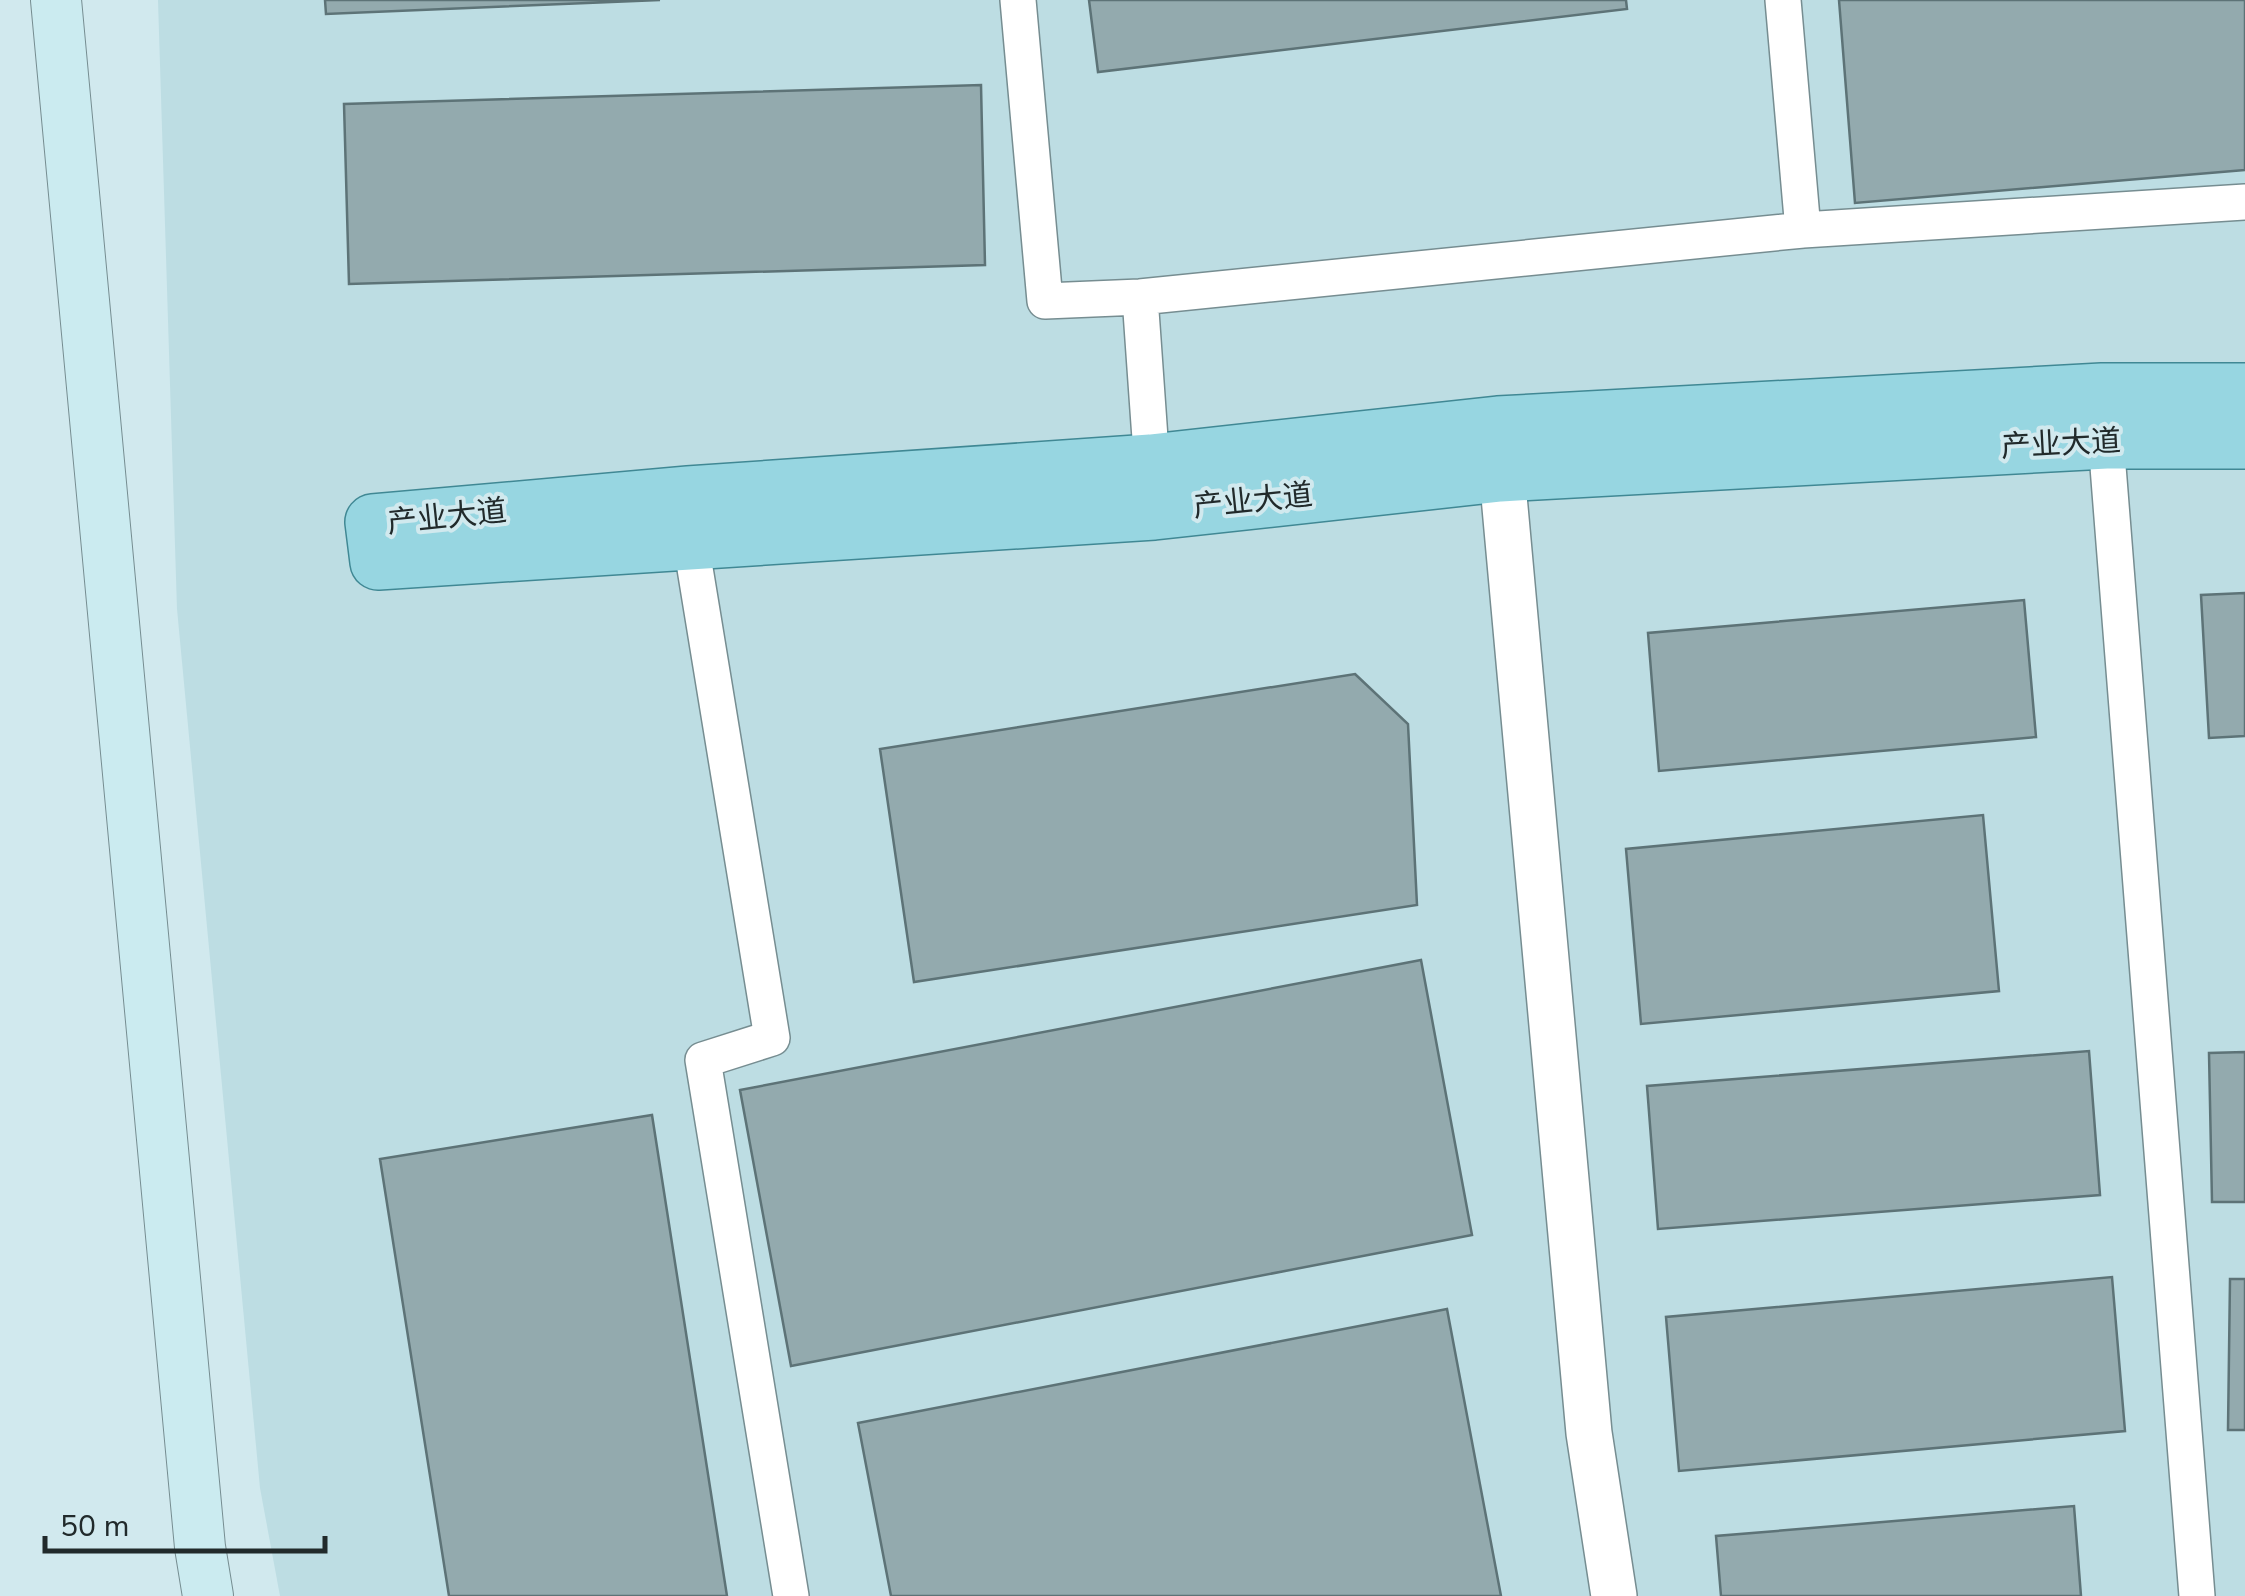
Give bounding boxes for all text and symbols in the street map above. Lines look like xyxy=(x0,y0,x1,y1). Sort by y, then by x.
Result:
street label: 产业大道 xyxy=(2000,420,2122,468)
street label: 产业大道 xyxy=(1191,474,1315,528)
street label: 产业大道 xyxy=(385,490,509,544)
scale bar xyxy=(45,1491,325,1553)
text: 50 m xyxy=(60,1506,129,1547)

